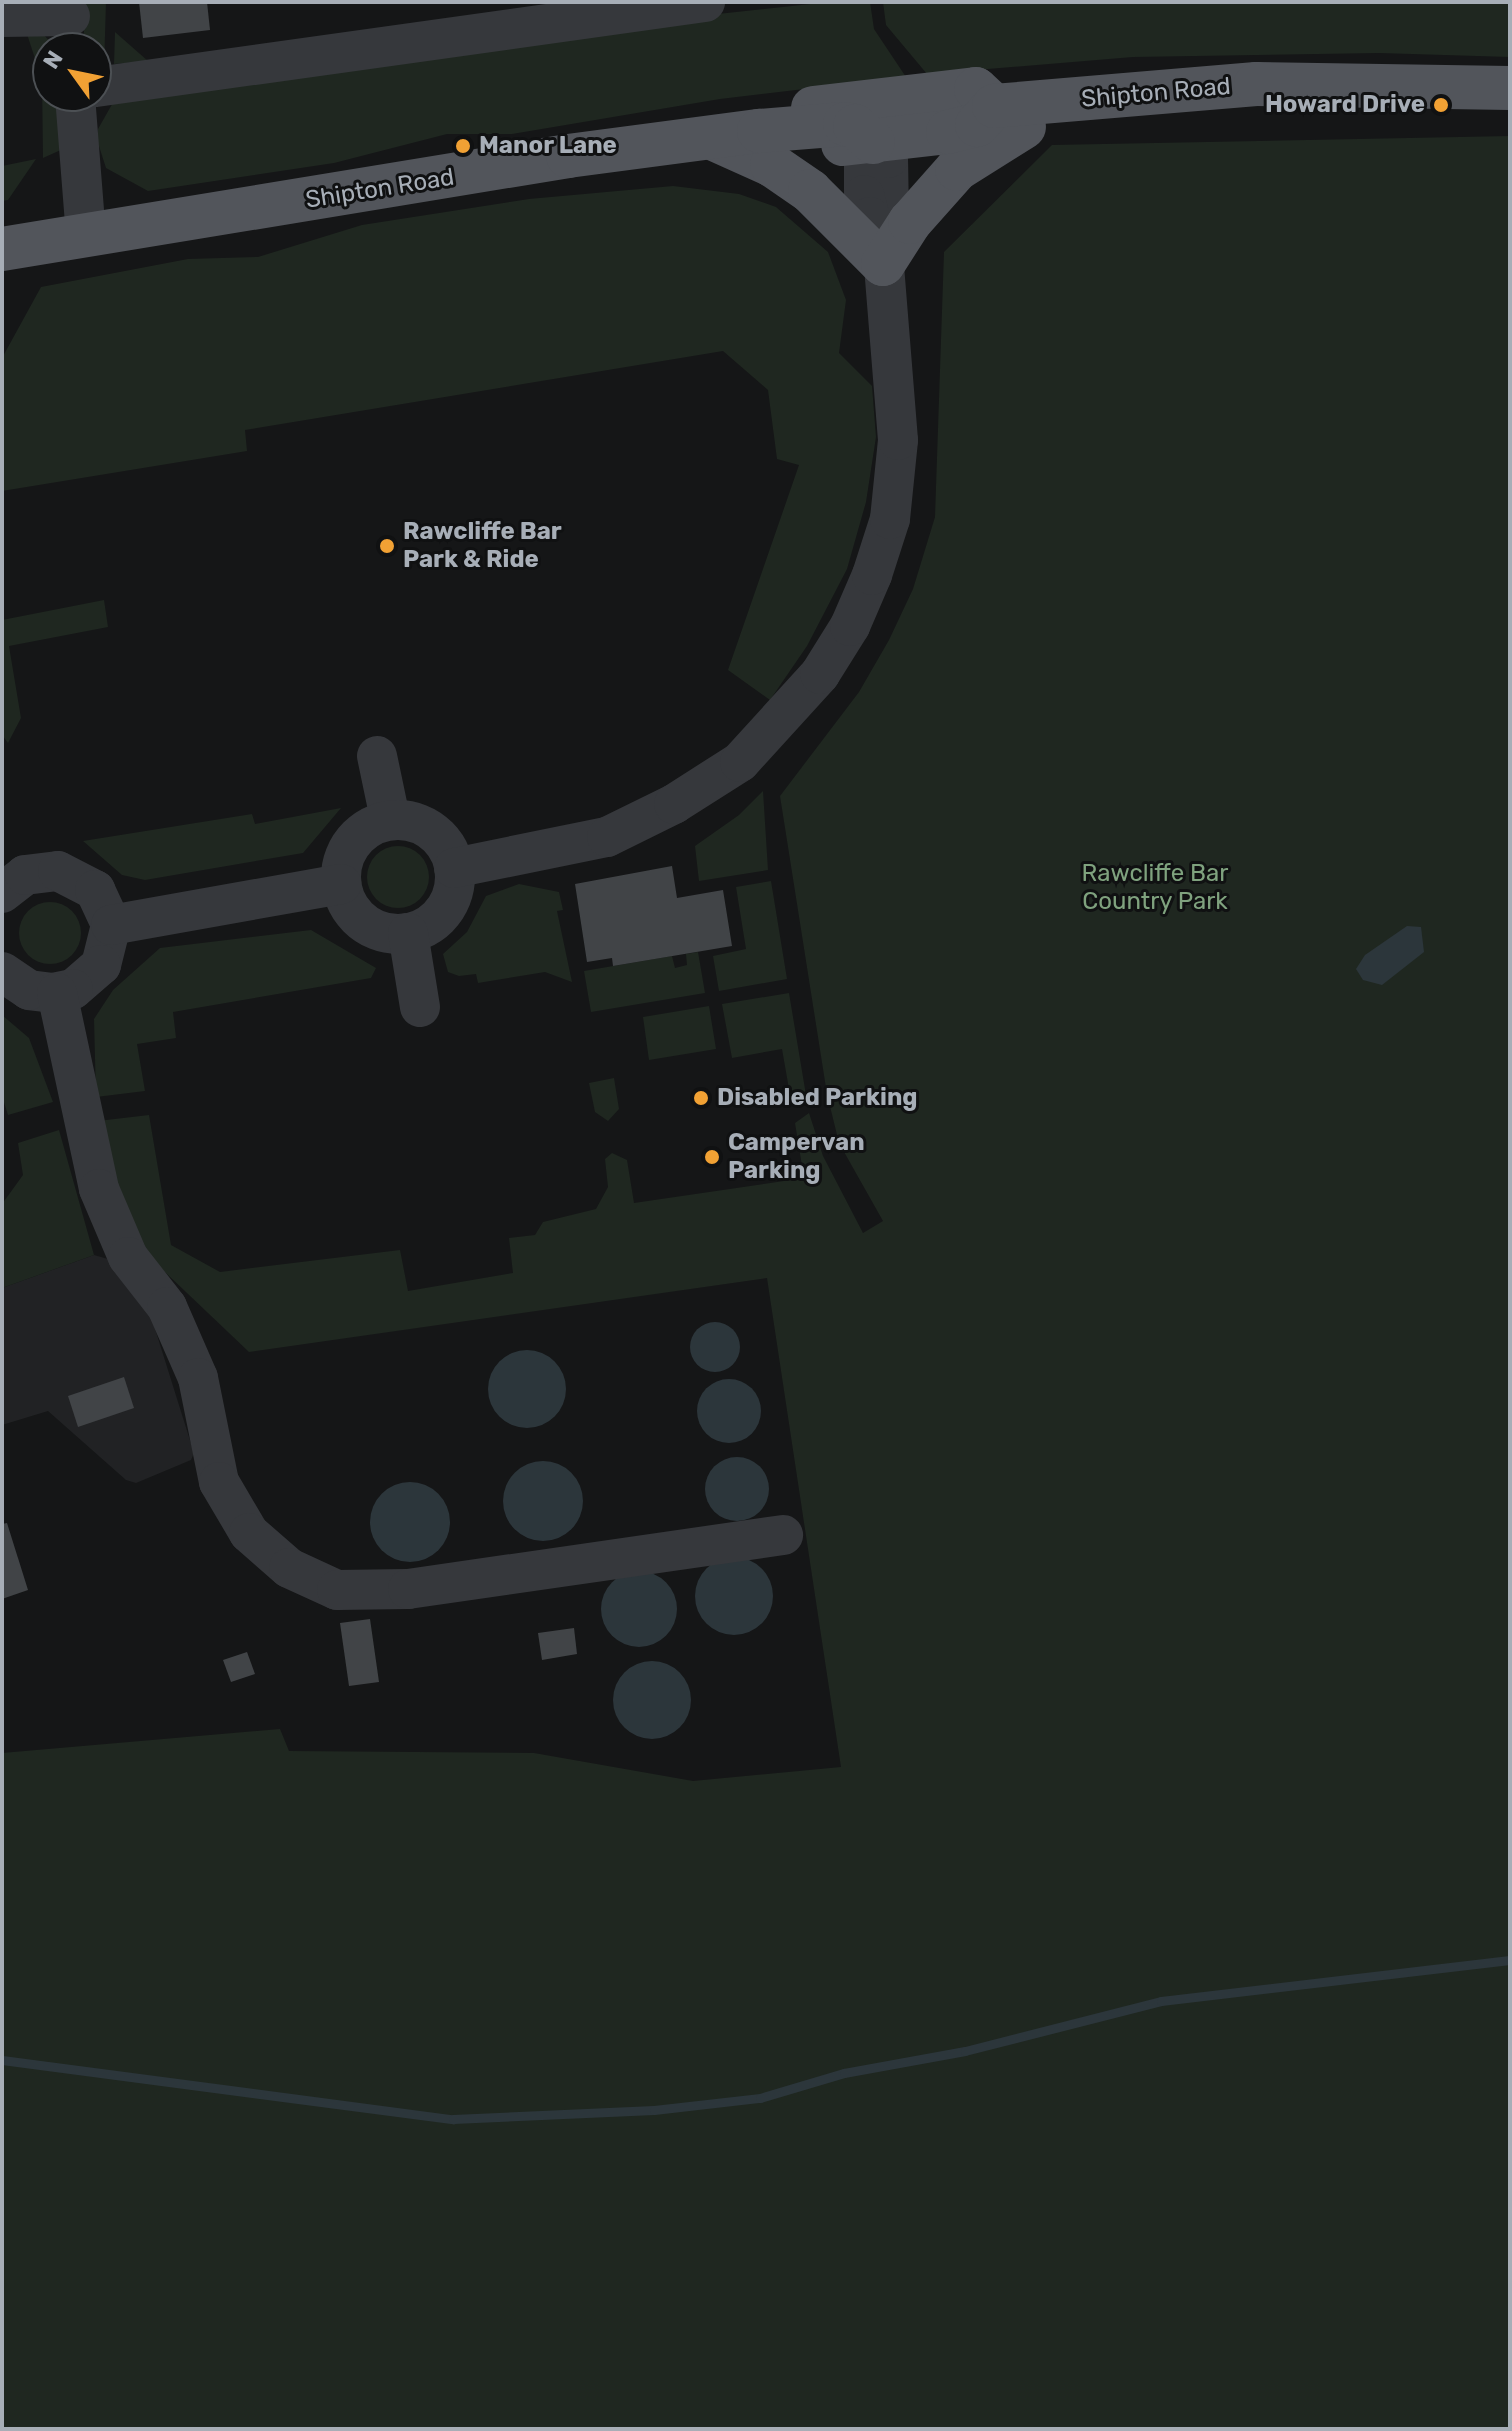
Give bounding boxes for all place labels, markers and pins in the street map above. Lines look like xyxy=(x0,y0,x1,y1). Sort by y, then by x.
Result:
place label: Howard Drive xyxy=(1265,91,1425,119)
marker: Howard Drive xyxy=(1432,96,1450,114)
place label: Manor Lane xyxy=(479,132,617,160)
marker: Manor Lane xyxy=(454,137,472,155)
place label: Rawcliffe Bar Park & Ride xyxy=(403,518,562,574)
marker: Rawcliffe Bar Park & Ride xyxy=(378,537,396,555)
place label: Disabled Parking xyxy=(717,1084,918,1112)
marker: Disabled Parking xyxy=(692,1089,710,1107)
place label: Campervan Parking xyxy=(728,1129,865,1185)
marker: Campervan Parking xyxy=(703,1148,721,1166)

